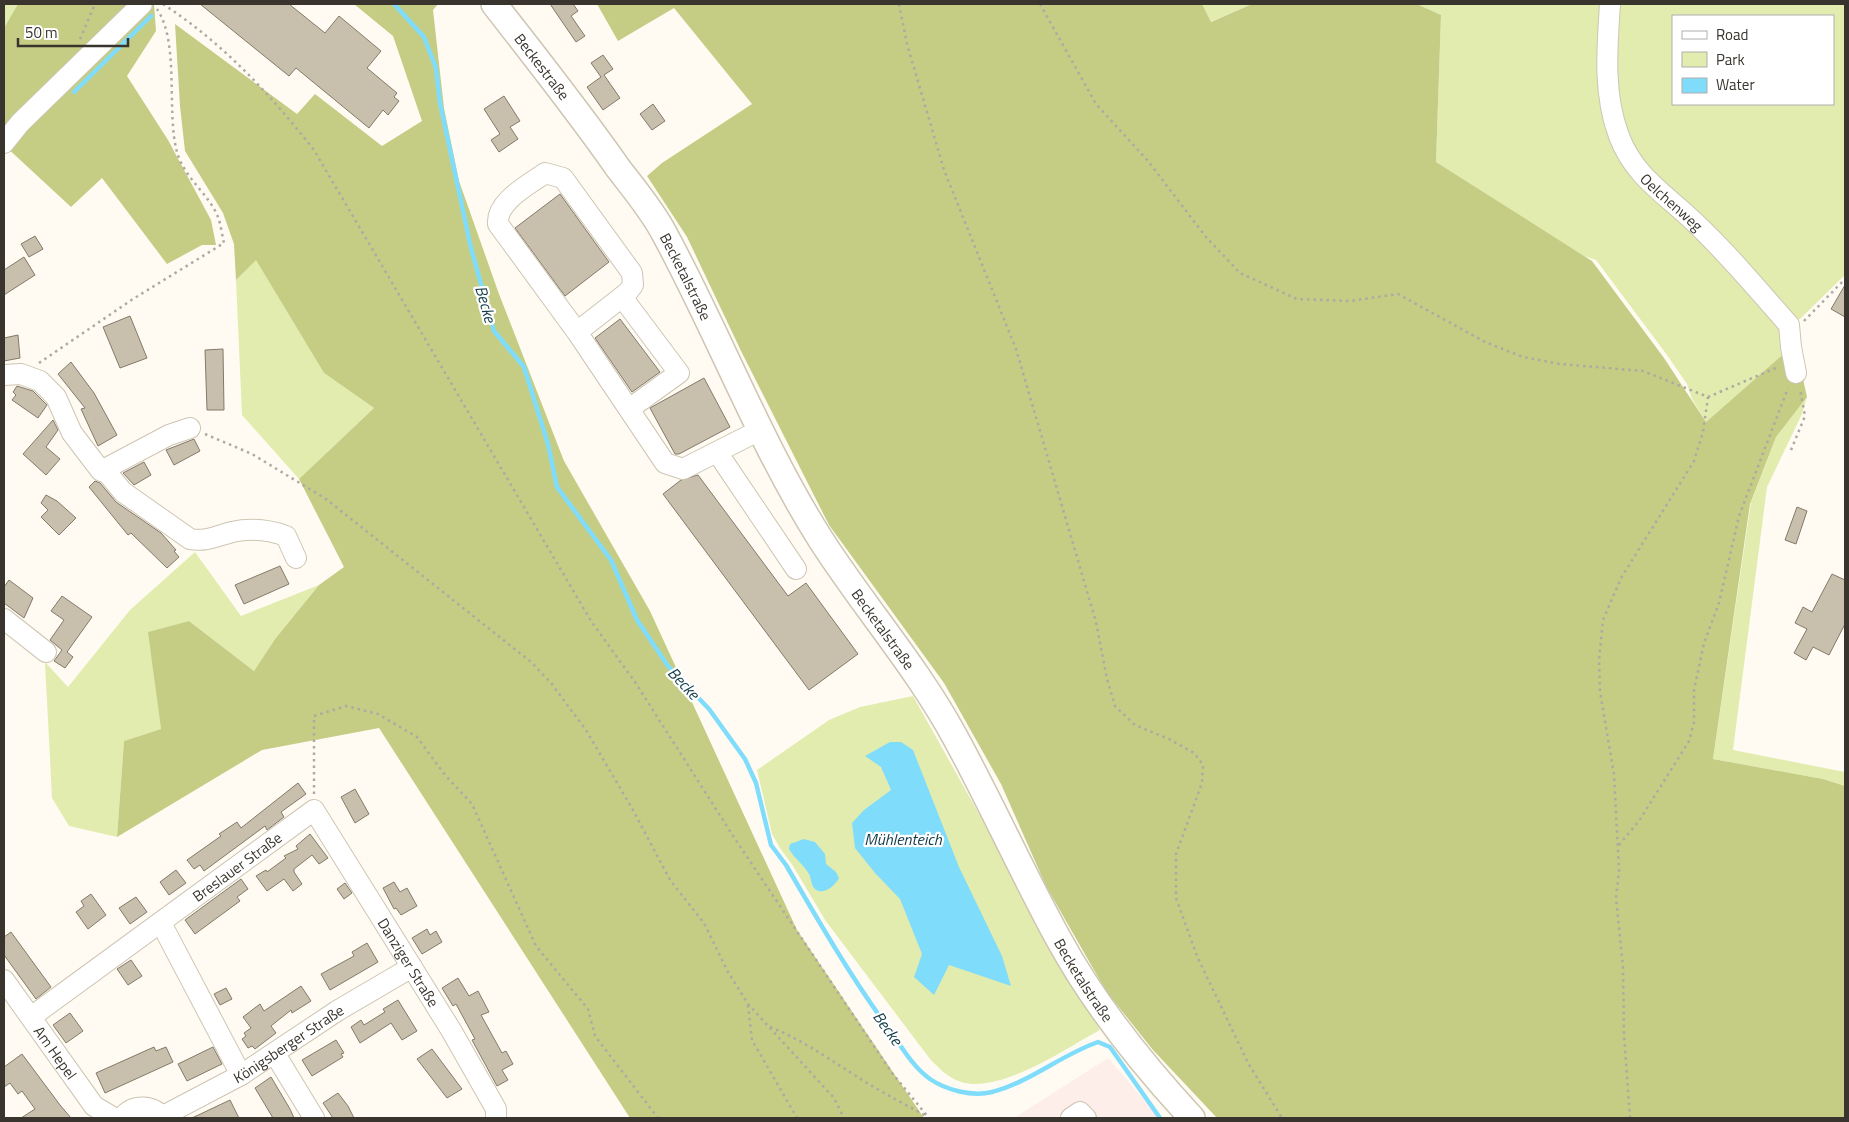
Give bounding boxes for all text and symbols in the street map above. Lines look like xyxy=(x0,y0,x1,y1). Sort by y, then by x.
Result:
scale bar xyxy=(18,15,128,47)
legend xyxy=(1672,15,1834,105)
text: 50 m xyxy=(25,21,58,44)
text: Road xyxy=(1716,23,1748,46)
street label: Beckestraße xyxy=(509,28,576,105)
text: Park xyxy=(1716,48,1745,71)
text: Water xyxy=(1716,73,1755,96)
street label: Oelchenweg xyxy=(1635,168,1709,237)
street label: Becketalstraße xyxy=(654,228,718,324)
water label: Becke xyxy=(469,283,503,327)
street label: Becketalstraße xyxy=(846,584,921,674)
water label: Becke xyxy=(662,661,707,706)
street label: Breslauer Straße xyxy=(187,826,286,907)
water label: Mühlenteich xyxy=(864,827,943,851)
street label: Danziger Straße xyxy=(372,913,445,1011)
street label: Becketalstraße xyxy=(1049,934,1119,1027)
street label: Königsberger Straße xyxy=(229,998,348,1089)
water label: Becke xyxy=(867,1006,910,1051)
street label: Am Hepel xyxy=(29,1021,83,1084)

